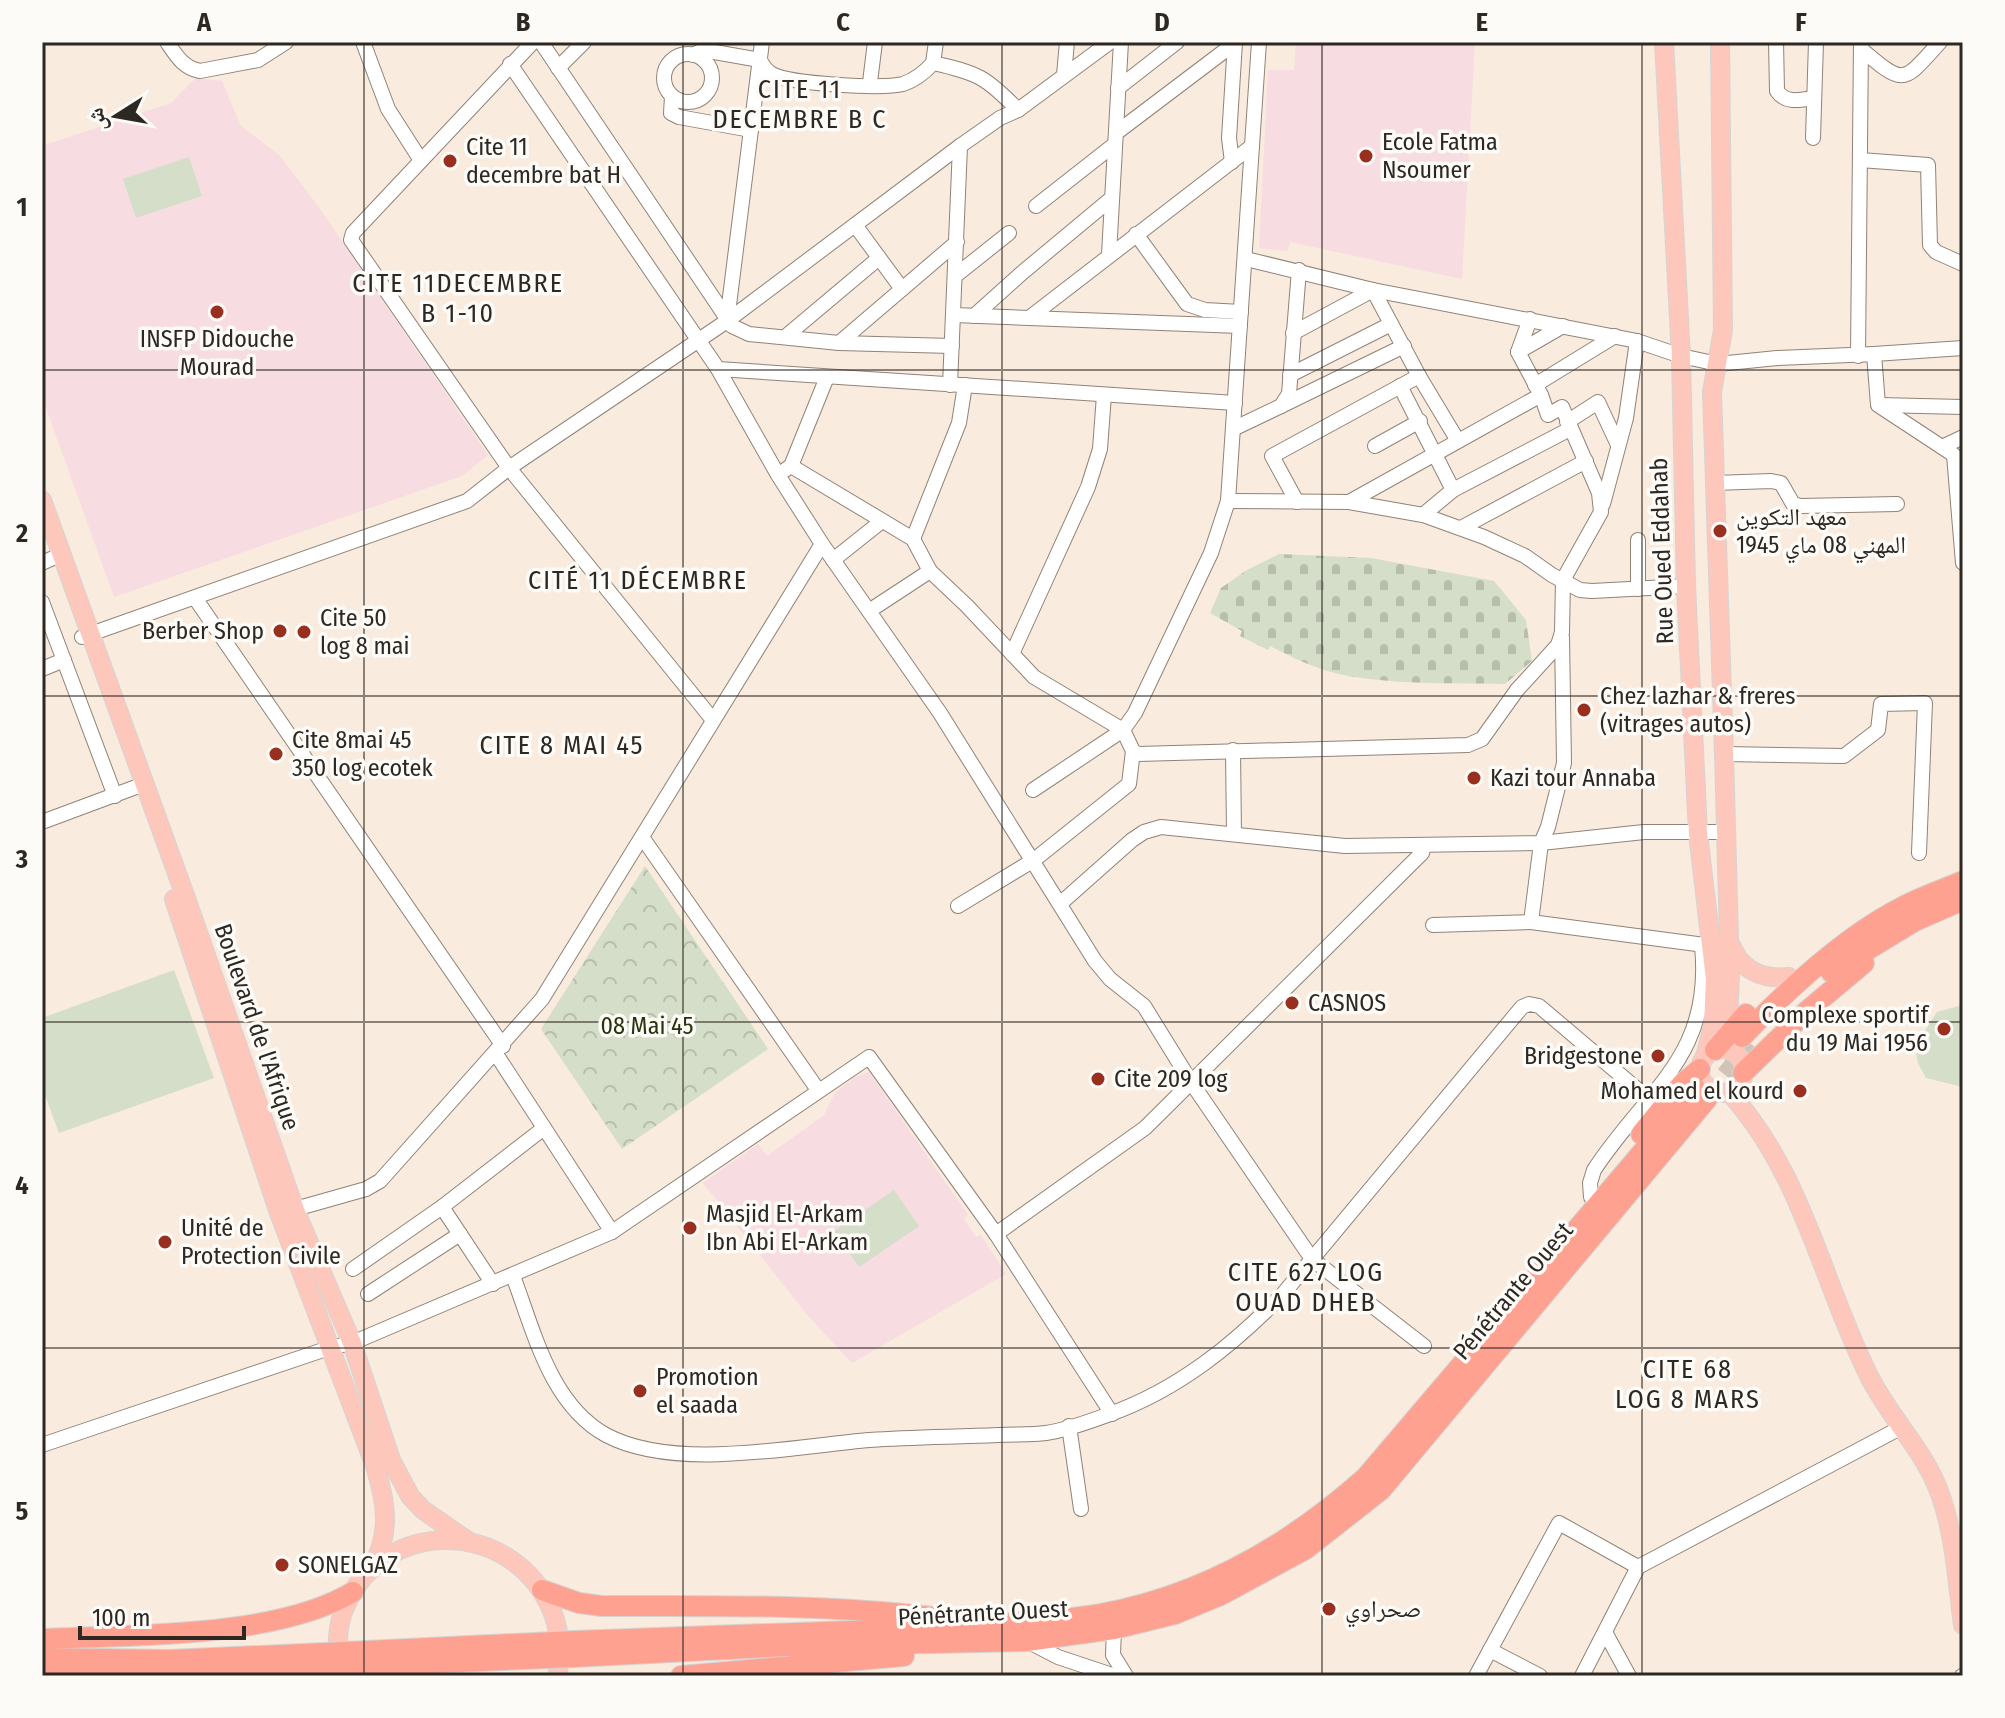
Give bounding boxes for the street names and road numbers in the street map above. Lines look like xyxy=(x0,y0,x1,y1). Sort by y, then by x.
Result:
street label: Rue Oued Eddahab xyxy=(1645,457,1679,645)
street label: Boulevard de l'Afrique xyxy=(208,920,306,1134)
street label: Pénétrante Ouest xyxy=(1447,1217,1579,1365)
street label: Pénétrante Ouest xyxy=(897,1595,1069,1631)

